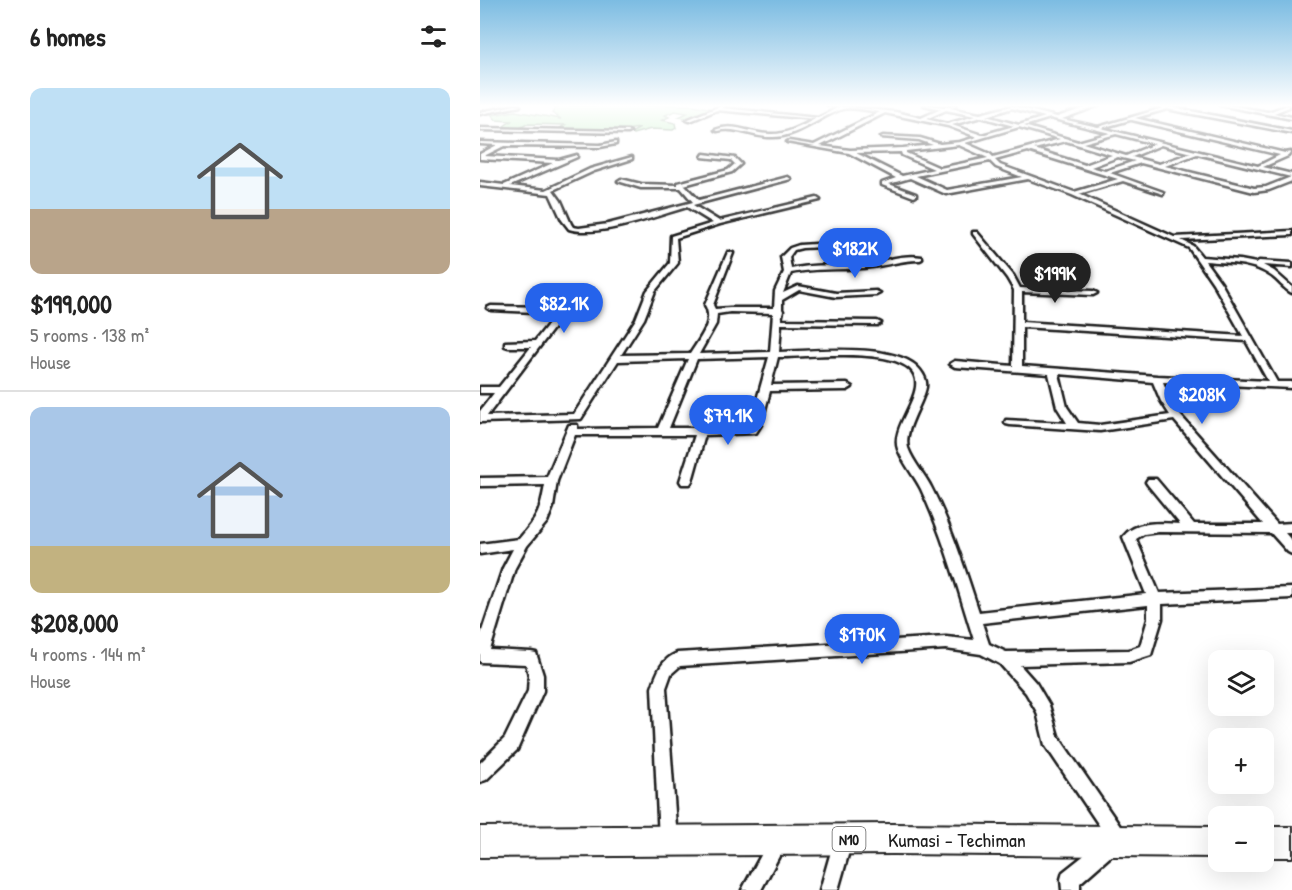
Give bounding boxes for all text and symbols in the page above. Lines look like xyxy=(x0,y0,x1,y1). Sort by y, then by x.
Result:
text: 6 homes xyxy=(30,19,106,54)
icon: filters xyxy=(417,20,450,53)
icon: home xyxy=(186,127,294,235)
pin: $182K xyxy=(813,228,897,279)
text: $182K xyxy=(832,234,878,261)
pin: $199K xyxy=(1013,253,1097,304)
text: $199K xyxy=(1034,259,1076,286)
pin: $82.1K xyxy=(515,283,613,334)
text: $199,000 xyxy=(30,286,112,321)
text: $82.1K xyxy=(539,289,589,316)
text: 5 rooms · 138 m² xyxy=(30,321,149,348)
text: House xyxy=(30,348,71,375)
pin: $208K xyxy=(1160,374,1244,425)
text: $208K xyxy=(1178,380,1226,407)
pin: $79.1K xyxy=(679,395,777,446)
text: $79.1K xyxy=(703,401,753,428)
icon: home xyxy=(186,446,294,554)
text: $208,000 xyxy=(30,605,118,640)
pin: $170K xyxy=(820,614,904,665)
text: $170K xyxy=(839,620,885,647)
text: 4 rooms · 144 m² xyxy=(30,640,145,667)
map controls xyxy=(1208,650,1274,872)
button: layers xyxy=(1208,650,1274,716)
text: House xyxy=(30,667,71,694)
button: + xyxy=(1208,728,1274,794)
button: − xyxy=(1208,806,1274,872)
street label: Kumasi - Techiman xyxy=(888,826,1026,853)
road number: N10 xyxy=(832,827,866,851)

